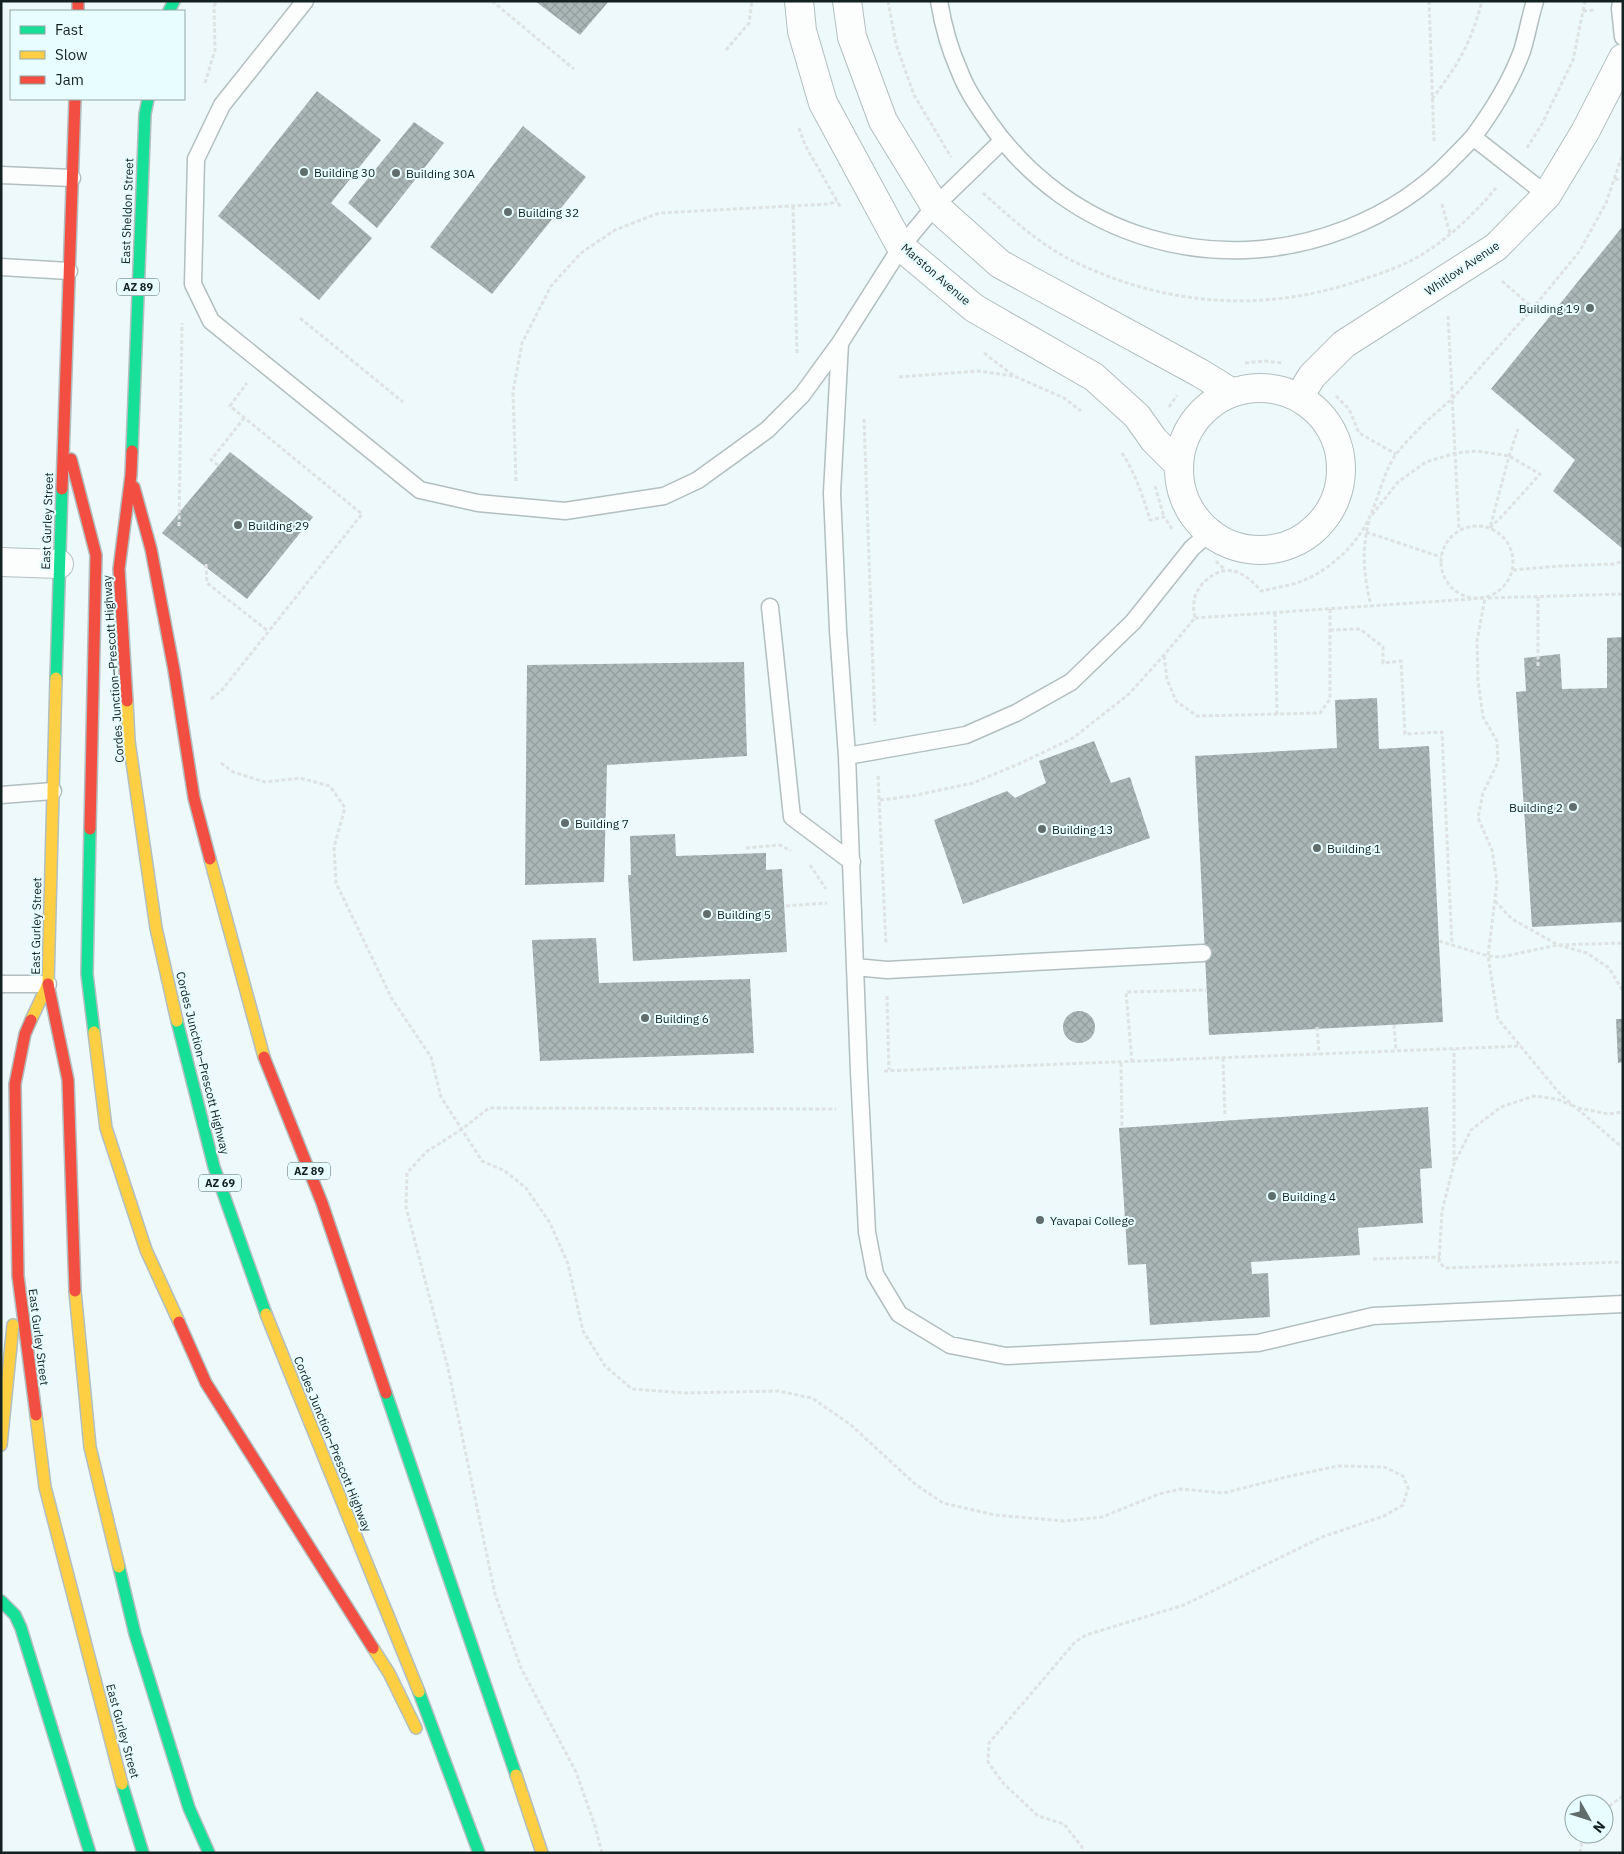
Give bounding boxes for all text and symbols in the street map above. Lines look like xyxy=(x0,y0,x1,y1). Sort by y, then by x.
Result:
legend xyxy=(10,10,185,100)
text: Fast xyxy=(55,20,83,39)
text: Slow xyxy=(55,45,88,64)
text: Jam xyxy=(55,70,84,89)
street label: East Sheldon Street xyxy=(118,158,136,264)
place label: Building 30 xyxy=(314,165,375,180)
marker: Building 30 xyxy=(298,166,310,178)
place label: Building 30A xyxy=(406,166,475,181)
marker: Building 30A xyxy=(390,167,402,179)
place label: Building 32 xyxy=(518,205,579,220)
marker: Building 32 xyxy=(502,206,514,218)
street label: Whitlow Avenue xyxy=(1422,237,1502,298)
street label: Marston Avenue xyxy=(898,240,974,308)
road number: AZ 89 xyxy=(117,278,159,296)
place label: Building 19 xyxy=(1519,301,1580,316)
marker: Building 19 xyxy=(1584,302,1596,314)
street label: East Gurley Street xyxy=(38,472,56,570)
place label: Building 29 xyxy=(248,518,309,533)
marker: Building 29 xyxy=(232,519,244,531)
street label: Cordes Junction–Prescott Highway xyxy=(99,575,127,763)
place label: Building 2 xyxy=(1509,800,1563,815)
marker: Building 2 xyxy=(1567,801,1579,813)
place label: Building 7 xyxy=(575,816,629,831)
marker: Building 7 xyxy=(559,817,571,829)
place label: Building 13 xyxy=(1052,822,1113,837)
marker: Building 13 xyxy=(1036,823,1048,835)
place label: Building 1 xyxy=(1327,841,1381,856)
marker: Building 1 xyxy=(1311,842,1323,854)
street label: East Gurley Street xyxy=(28,877,44,975)
place label: Building 5 xyxy=(717,907,771,922)
marker: Building 5 xyxy=(701,908,713,920)
street label: Cordes Junction–Prescott Highway xyxy=(173,970,233,1156)
place label: Building 6 xyxy=(655,1011,709,1026)
marker: Building 6 xyxy=(639,1012,651,1024)
road number: AZ 89 xyxy=(288,1162,330,1180)
road number: AZ 69 xyxy=(199,1174,241,1192)
place label: Building 4 xyxy=(1282,1189,1336,1204)
marker: Building 4 xyxy=(1266,1190,1278,1202)
place label: Yavapai College xyxy=(1050,1213,1135,1228)
marker: Yavapai College xyxy=(1034,1214,1046,1226)
street label: East Gurley Street xyxy=(26,1288,52,1386)
street label: Cordes Junction–Prescott Highway xyxy=(291,1354,375,1534)
street label: East Gurley Street xyxy=(103,1682,143,1780)
north arrow xyxy=(1564,1794,1614,1844)
text: N xyxy=(1589,1818,1609,1837)

